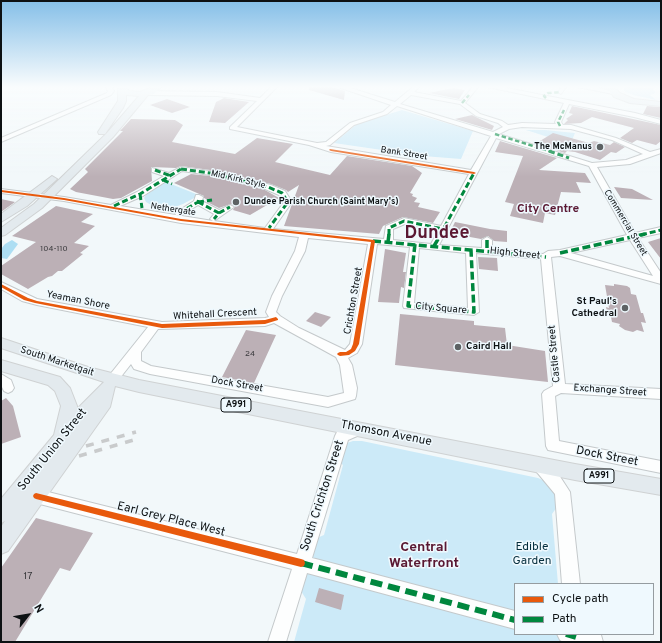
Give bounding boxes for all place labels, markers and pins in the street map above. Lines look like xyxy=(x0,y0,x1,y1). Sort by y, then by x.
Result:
place label: The McManus xyxy=(534,142,592,152)
marker: The McManus xyxy=(595,142,605,152)
marker: Dundee Parish Church (Saint Mary's) xyxy=(231,197,241,207)
place label: Dundee Parish Church (Saint Mary's) xyxy=(244,197,399,207)
place label: St Paul's Cathedral xyxy=(571,296,617,320)
marker: St Paul's Cathedral xyxy=(620,303,630,313)
place label: Caird Hall xyxy=(466,341,512,353)
marker: Caird Hall xyxy=(453,342,463,352)

